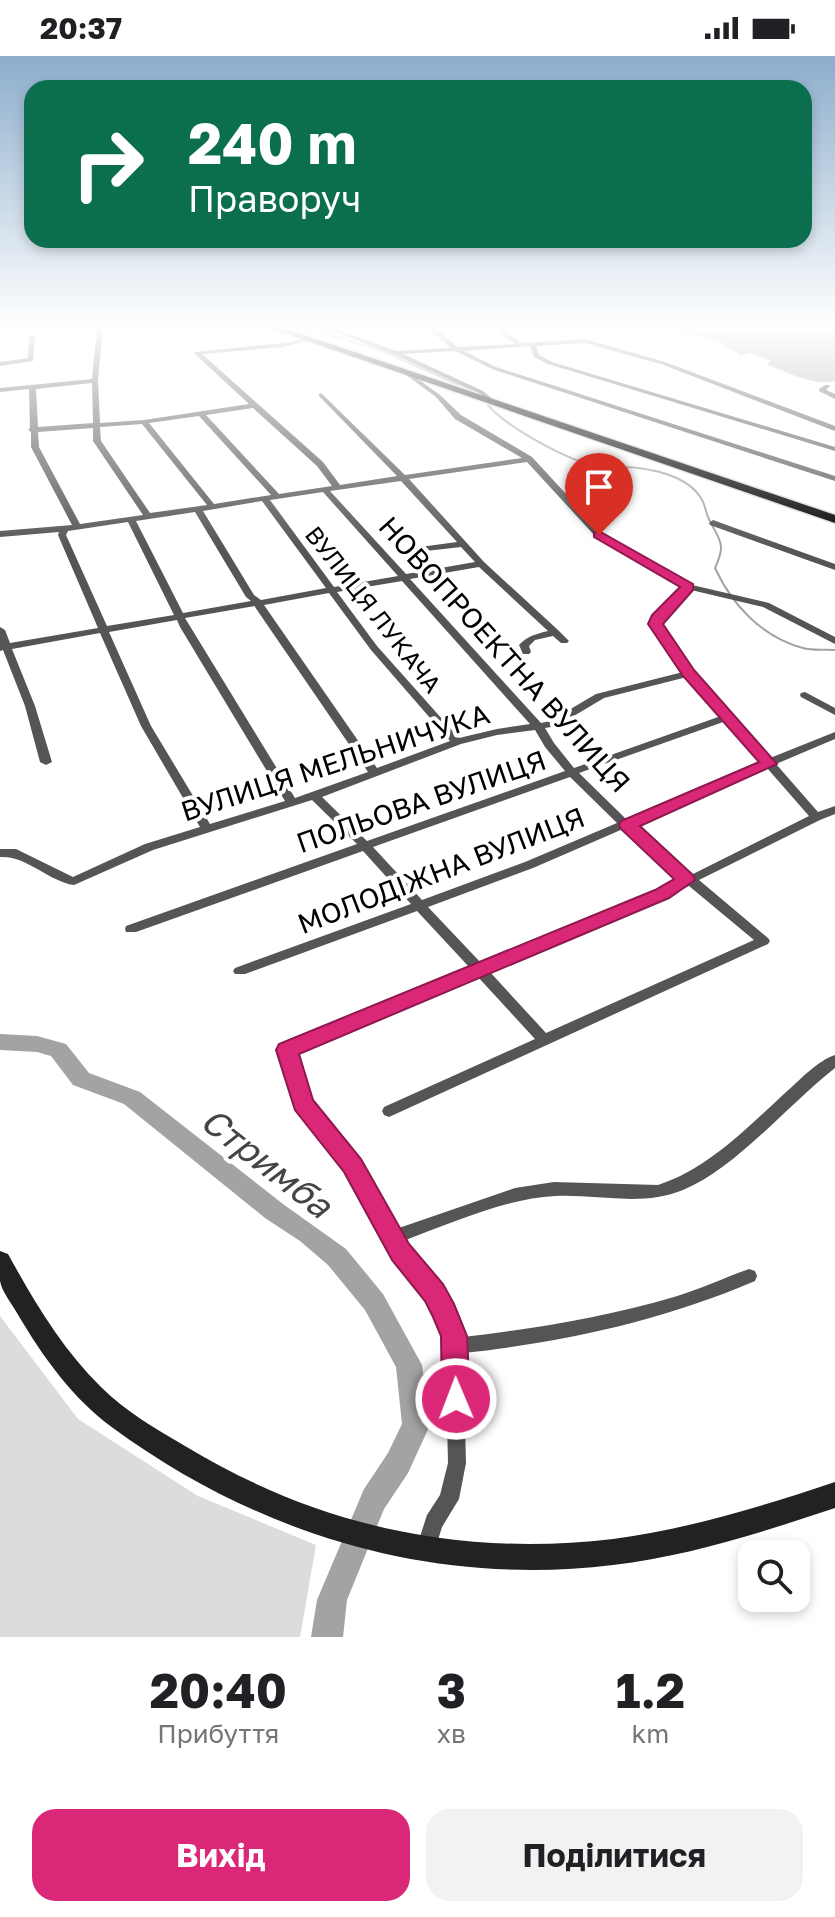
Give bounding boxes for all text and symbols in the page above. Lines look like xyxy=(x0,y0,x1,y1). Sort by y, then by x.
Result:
text: 20:37 xyxy=(40,10,122,46)
text: 240 m xyxy=(188,109,357,176)
icon: right xyxy=(56,112,160,216)
text: Праворуч xyxy=(188,177,361,220)
pin xyxy=(565,453,633,535)
icon: arrive xyxy=(577,465,621,509)
street label: НОВОПРОЕКТНА ВУЛИЦЯ xyxy=(373,509,637,799)
street label: ВУЛИЦЯ ЛУКАЧА xyxy=(300,520,448,698)
street label: ВУЛИЦЯ МЕЛЬНИЧУКА xyxy=(177,696,494,828)
street label: ПОЛЬОВА ВУЛИЦЯ xyxy=(292,743,550,859)
street label: МОЛОДІЖНА ВУЛИЦЯ xyxy=(293,800,589,940)
water label: Стримба xyxy=(193,1098,342,1227)
position arrow xyxy=(414,1357,498,1441)
map controls xyxy=(738,1540,810,1612)
button: search xyxy=(738,1540,810,1612)
text: 20:40 xyxy=(150,1661,287,1719)
text: 3 xyxy=(437,1661,466,1719)
text: 1.2 xyxy=(616,1661,685,1719)
text: Прибуття xyxy=(157,1718,279,1749)
text: хв xyxy=(437,1718,466,1749)
text: km xyxy=(632,1718,669,1749)
button: Вихід xyxy=(32,1809,410,1901)
button: Поділитися xyxy=(426,1809,803,1901)

